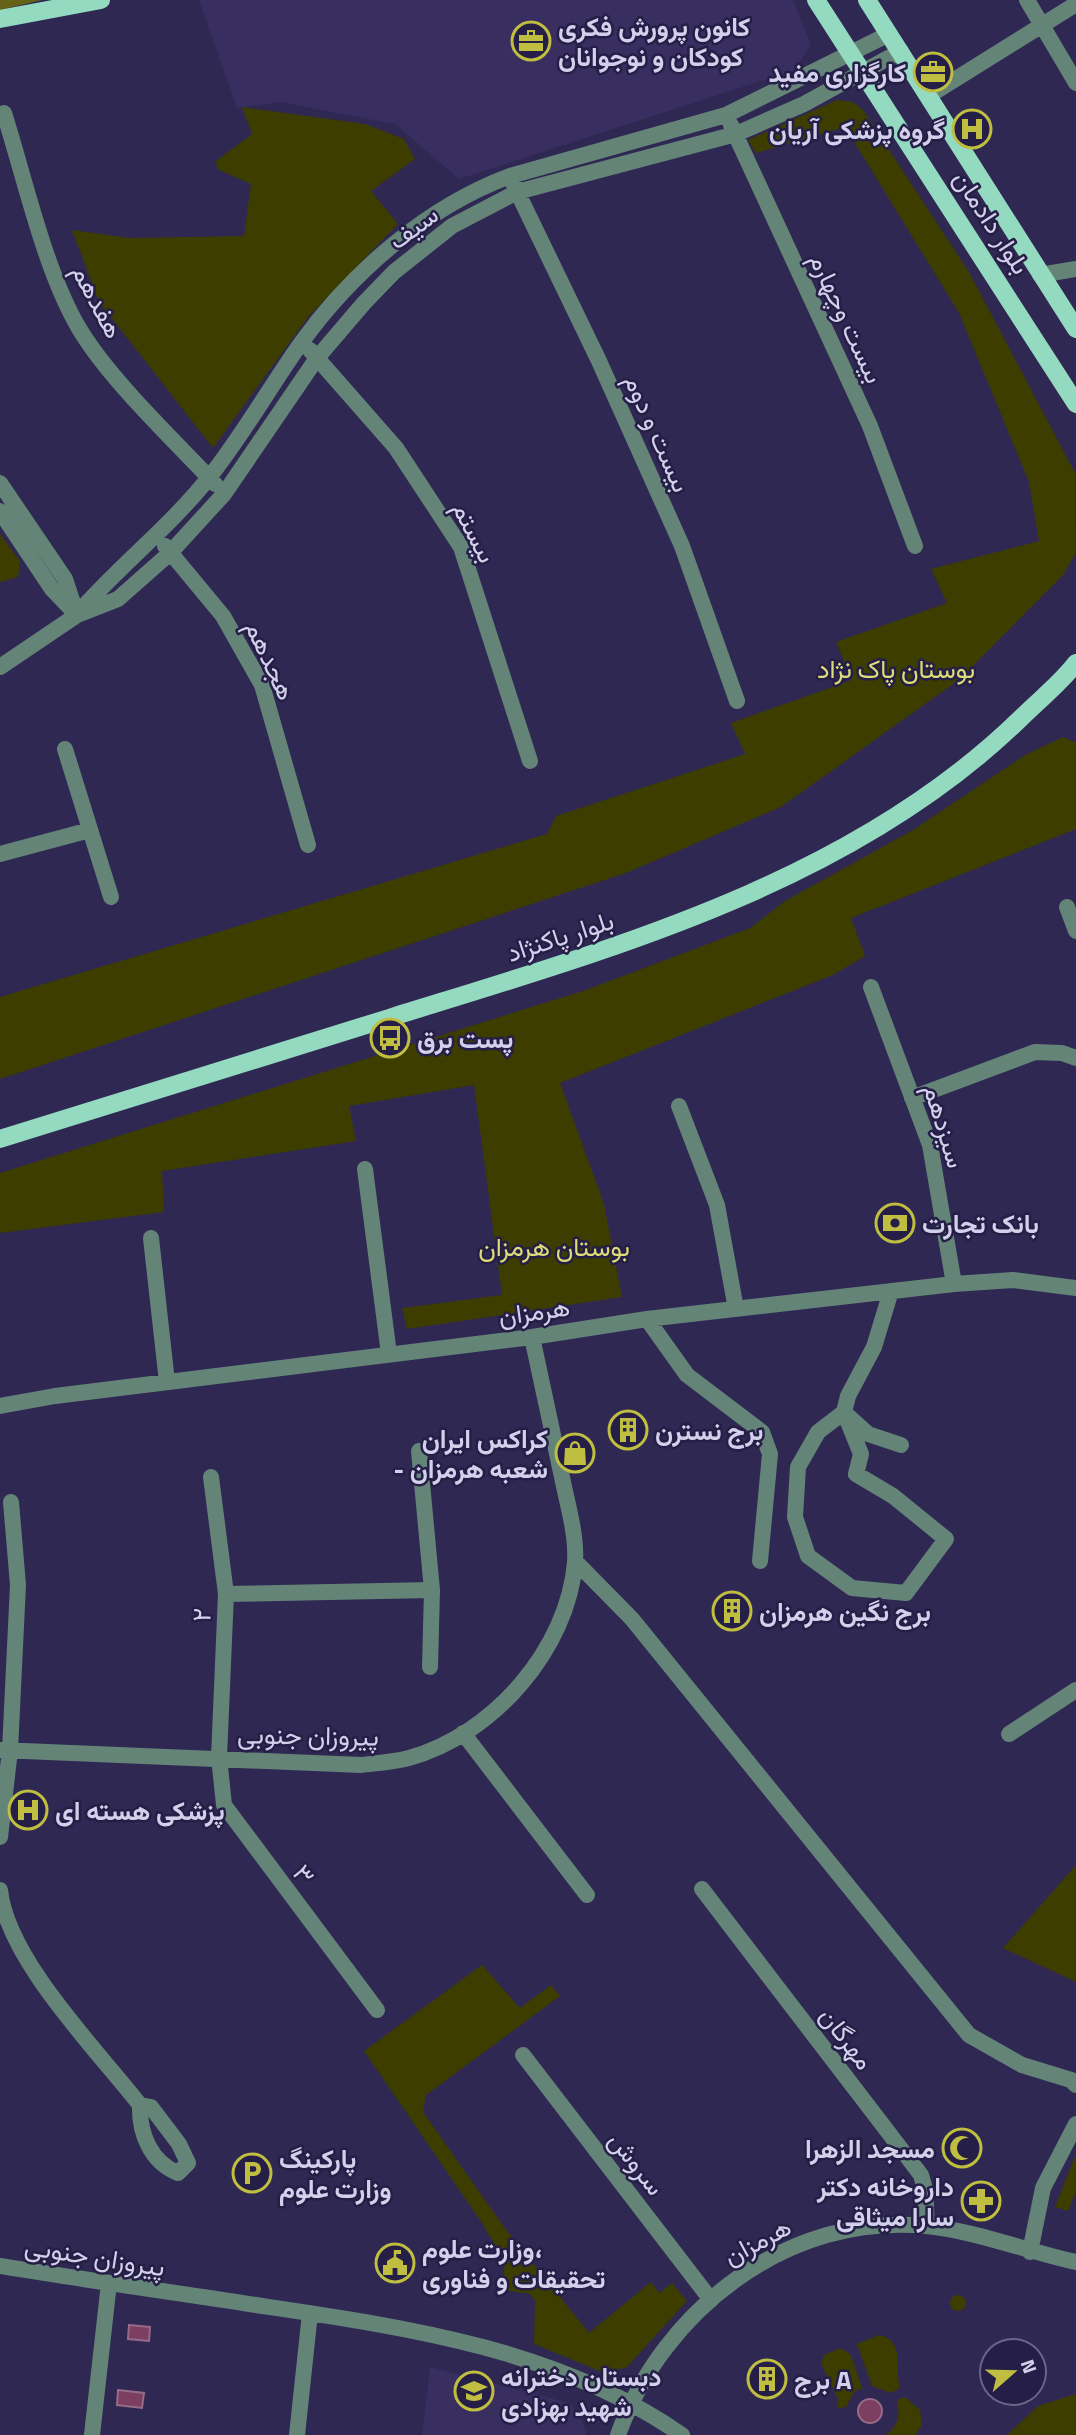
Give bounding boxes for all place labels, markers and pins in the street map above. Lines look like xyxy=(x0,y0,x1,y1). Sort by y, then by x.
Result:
place label: کانون پرورش فکری کودکان و نوجوانان xyxy=(558,7,750,76)
office icon: کانون پرورش فکری کودکان و نوجوانان xyxy=(510,20,552,62)
office icon: کارگزاری مفید xyxy=(912,51,954,93)
place label: کارگزاری مفید xyxy=(769,53,906,92)
hospital icon: گروه پزشکی آریان xyxy=(951,108,993,150)
place label: گروه پزشکی آریان xyxy=(769,110,945,149)
bus stop icon: پست برق xyxy=(369,1017,411,1059)
place label: پست برق xyxy=(417,1019,513,1058)
bank icon: بانک تجارت xyxy=(874,1202,916,1244)
place label: بانک تجارت xyxy=(922,1204,1039,1243)
building icon: برج نسترن xyxy=(607,1409,649,1451)
place label: برج نسترن xyxy=(655,1411,763,1450)
place label: کراکس ایران - شعبه هرمزان xyxy=(393,1419,548,1488)
shop icon: کراکس ایران - شعبه هرمزان xyxy=(554,1432,596,1474)
building icon: برج نگین هرمزان xyxy=(711,1590,753,1632)
place label: برج نگین هرمزان xyxy=(759,1592,931,1631)
hospital icon: پزشکی هسته ای xyxy=(7,1789,49,1831)
place label: پزشکی هسته ای xyxy=(55,1791,225,1830)
mosque icon: مسجد الزهرا xyxy=(941,2127,983,2169)
place label: مسجد الزهرا xyxy=(805,2129,935,2168)
place label: پارکینگ وزارت علوم xyxy=(279,2139,392,2208)
parking icon: پارکینگ وزارت علوم xyxy=(231,2152,273,2194)
place label: داروخانه دکتر سارا میثاقی xyxy=(816,2167,954,2236)
pharmacy icon: داروخانه دکتر سارا میثاقی xyxy=(960,2180,1002,2222)
place label: وزارت علوم، تحقیقات و فناوری xyxy=(422,2229,606,2298)
public building icon: وزارت علوم، تحقیقات و فناوری xyxy=(374,2242,416,2284)
place label: دبستان دخترانه شهید بهزادی xyxy=(501,2357,661,2426)
building icon: برج A xyxy=(746,2358,788,2400)
place label: برج A xyxy=(794,2360,852,2399)
school or university icon: دبستان دخترانه شهید بهزادی xyxy=(453,2370,495,2412)

